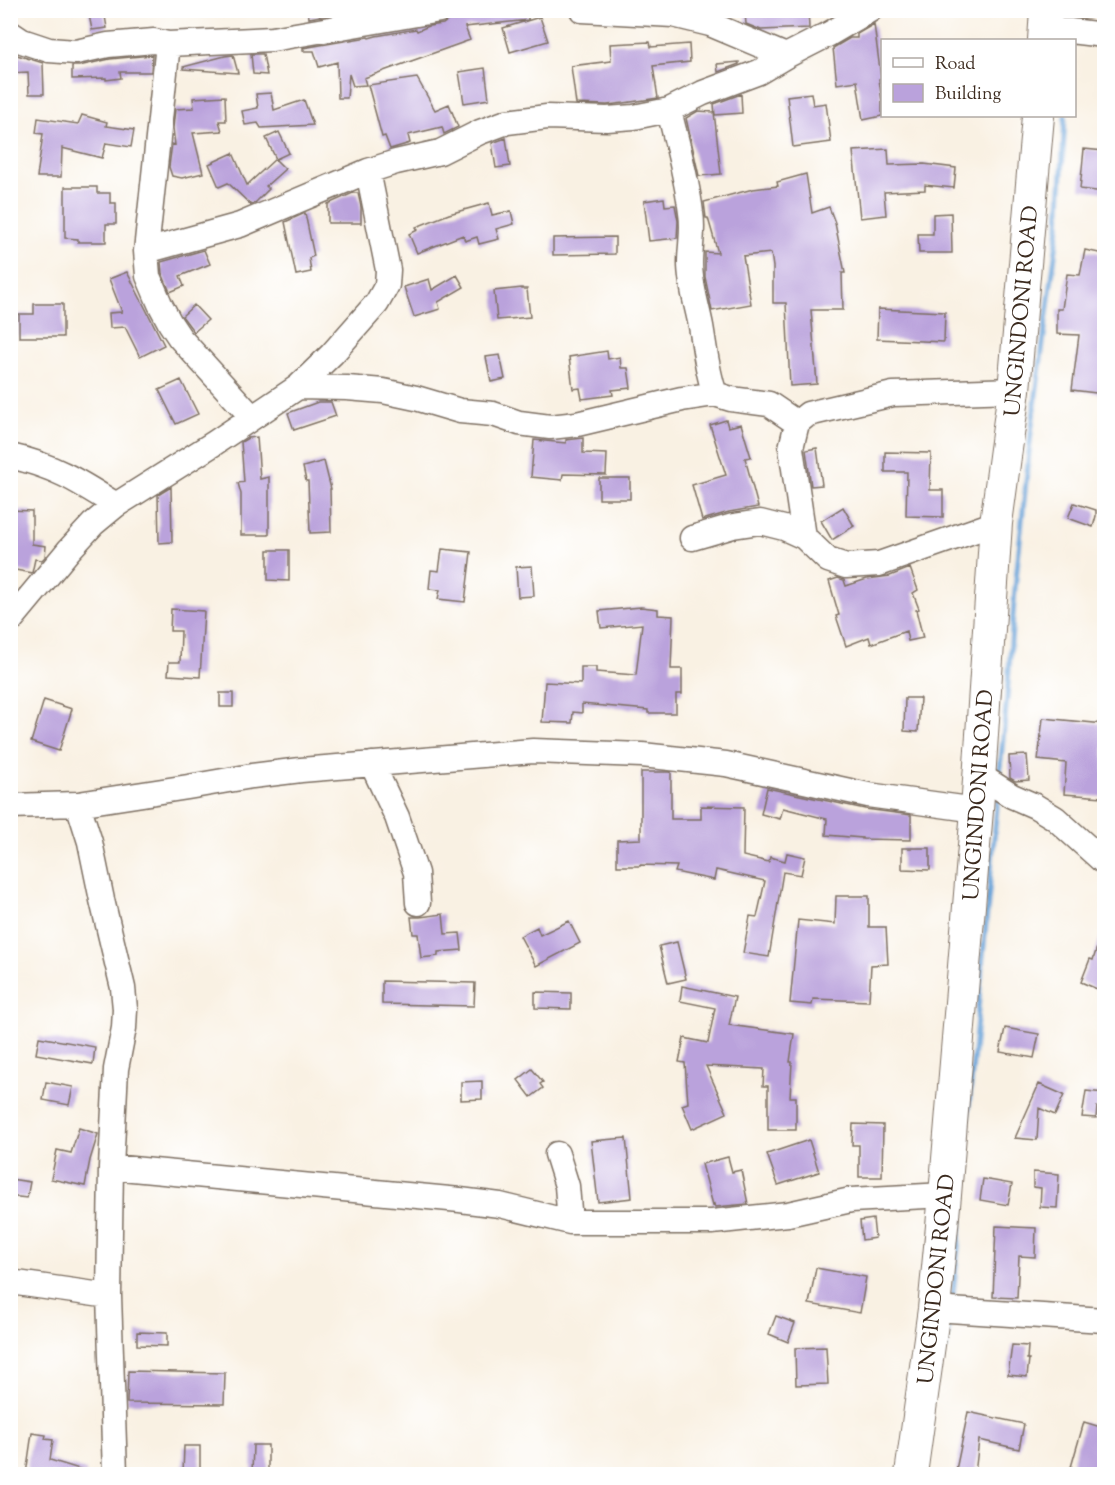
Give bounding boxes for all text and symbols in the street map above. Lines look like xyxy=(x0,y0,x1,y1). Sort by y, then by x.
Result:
legend xyxy=(881,39,1076,117)
text: Road xyxy=(935,52,975,78)
text: Building xyxy=(935,82,1001,108)
street label: UNGINDONI ROAD xyxy=(998,204,1048,418)
street label: UNGINDONI ROAD xyxy=(957,688,1003,902)
street label: UNGINDONI ROAD xyxy=(911,1172,965,1386)

